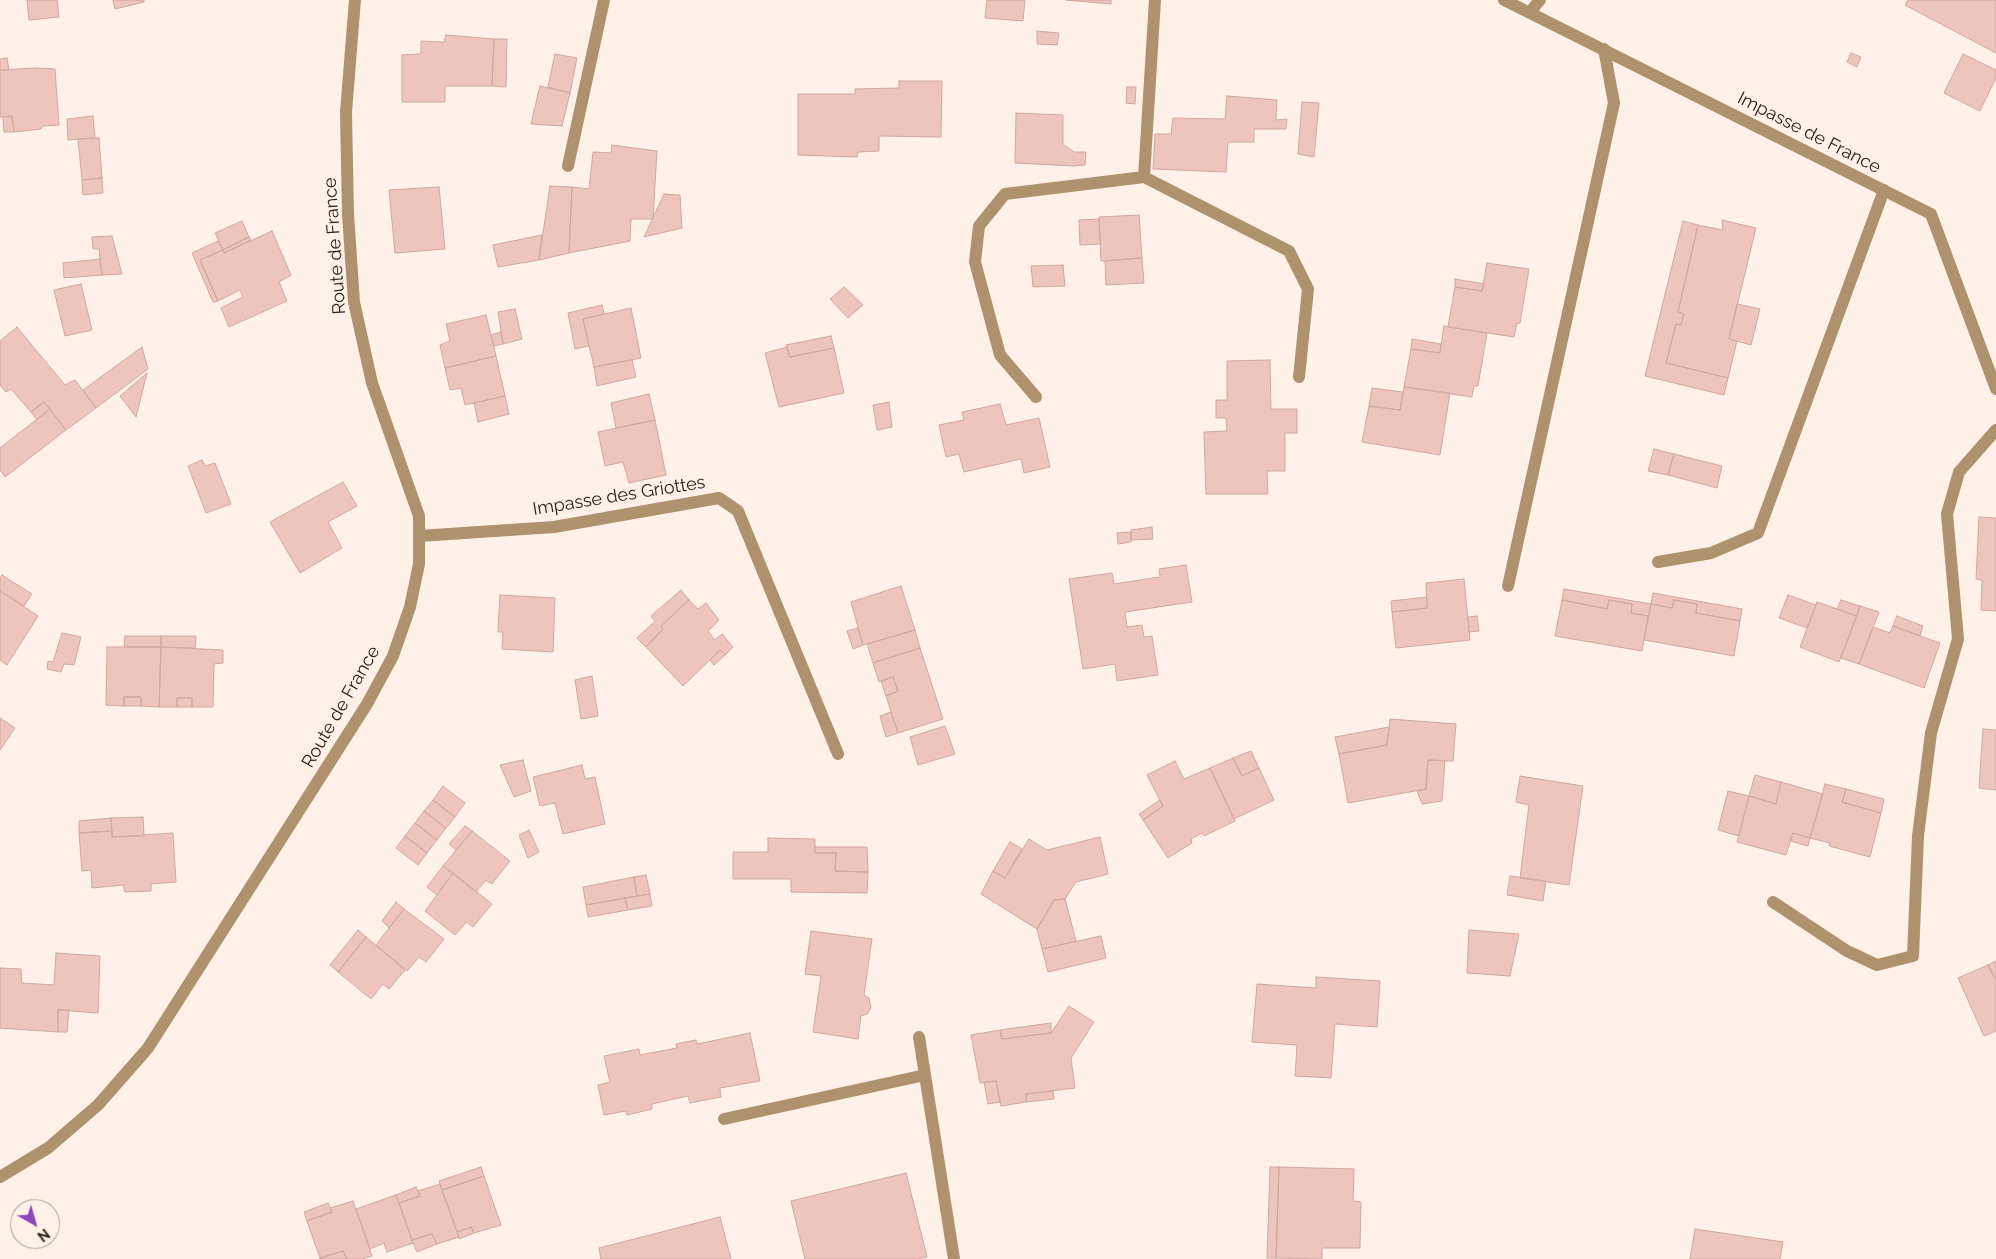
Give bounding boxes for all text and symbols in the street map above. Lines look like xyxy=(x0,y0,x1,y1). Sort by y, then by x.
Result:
street label: Impasse de France xyxy=(1734,88,1884,178)
street label: Route de France xyxy=(319,177,351,315)
street label: Impasse des Griottes xyxy=(531,472,707,520)
street label: Route de France xyxy=(297,642,385,772)
north arrow xyxy=(10,1199,60,1249)
text: N xyxy=(34,1225,53,1245)

